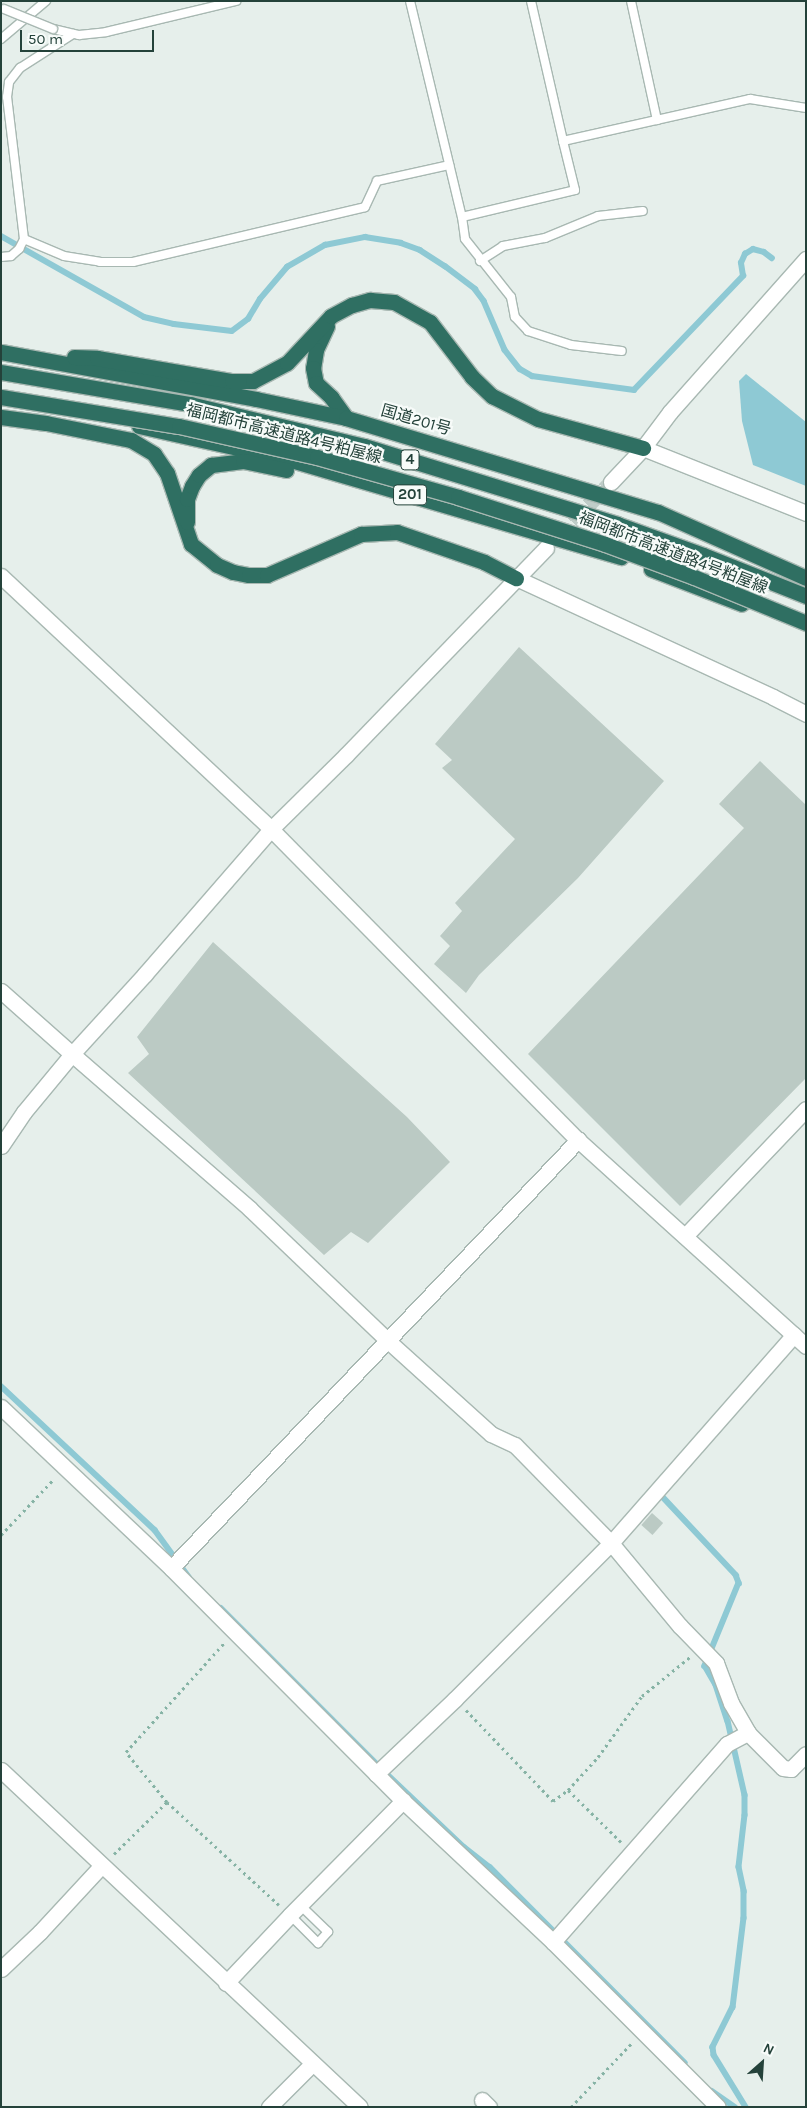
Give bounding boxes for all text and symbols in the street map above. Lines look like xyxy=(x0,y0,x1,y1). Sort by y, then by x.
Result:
scale bar xyxy=(22,20,156,52)
text: 50 m xyxy=(28,30,63,48)
street label: 福岡都市高速道路4号粕屋線 xyxy=(184,400,384,468)
street label: 国道201号 xyxy=(379,401,453,439)
road number: 4 xyxy=(400,448,420,472)
road number: 201 xyxy=(392,482,428,508)
street label: 福岡都市高速道路4号粕屋線 xyxy=(576,508,770,598)
north arrow xyxy=(737,2038,787,2088)
text: N xyxy=(761,2039,777,2059)

